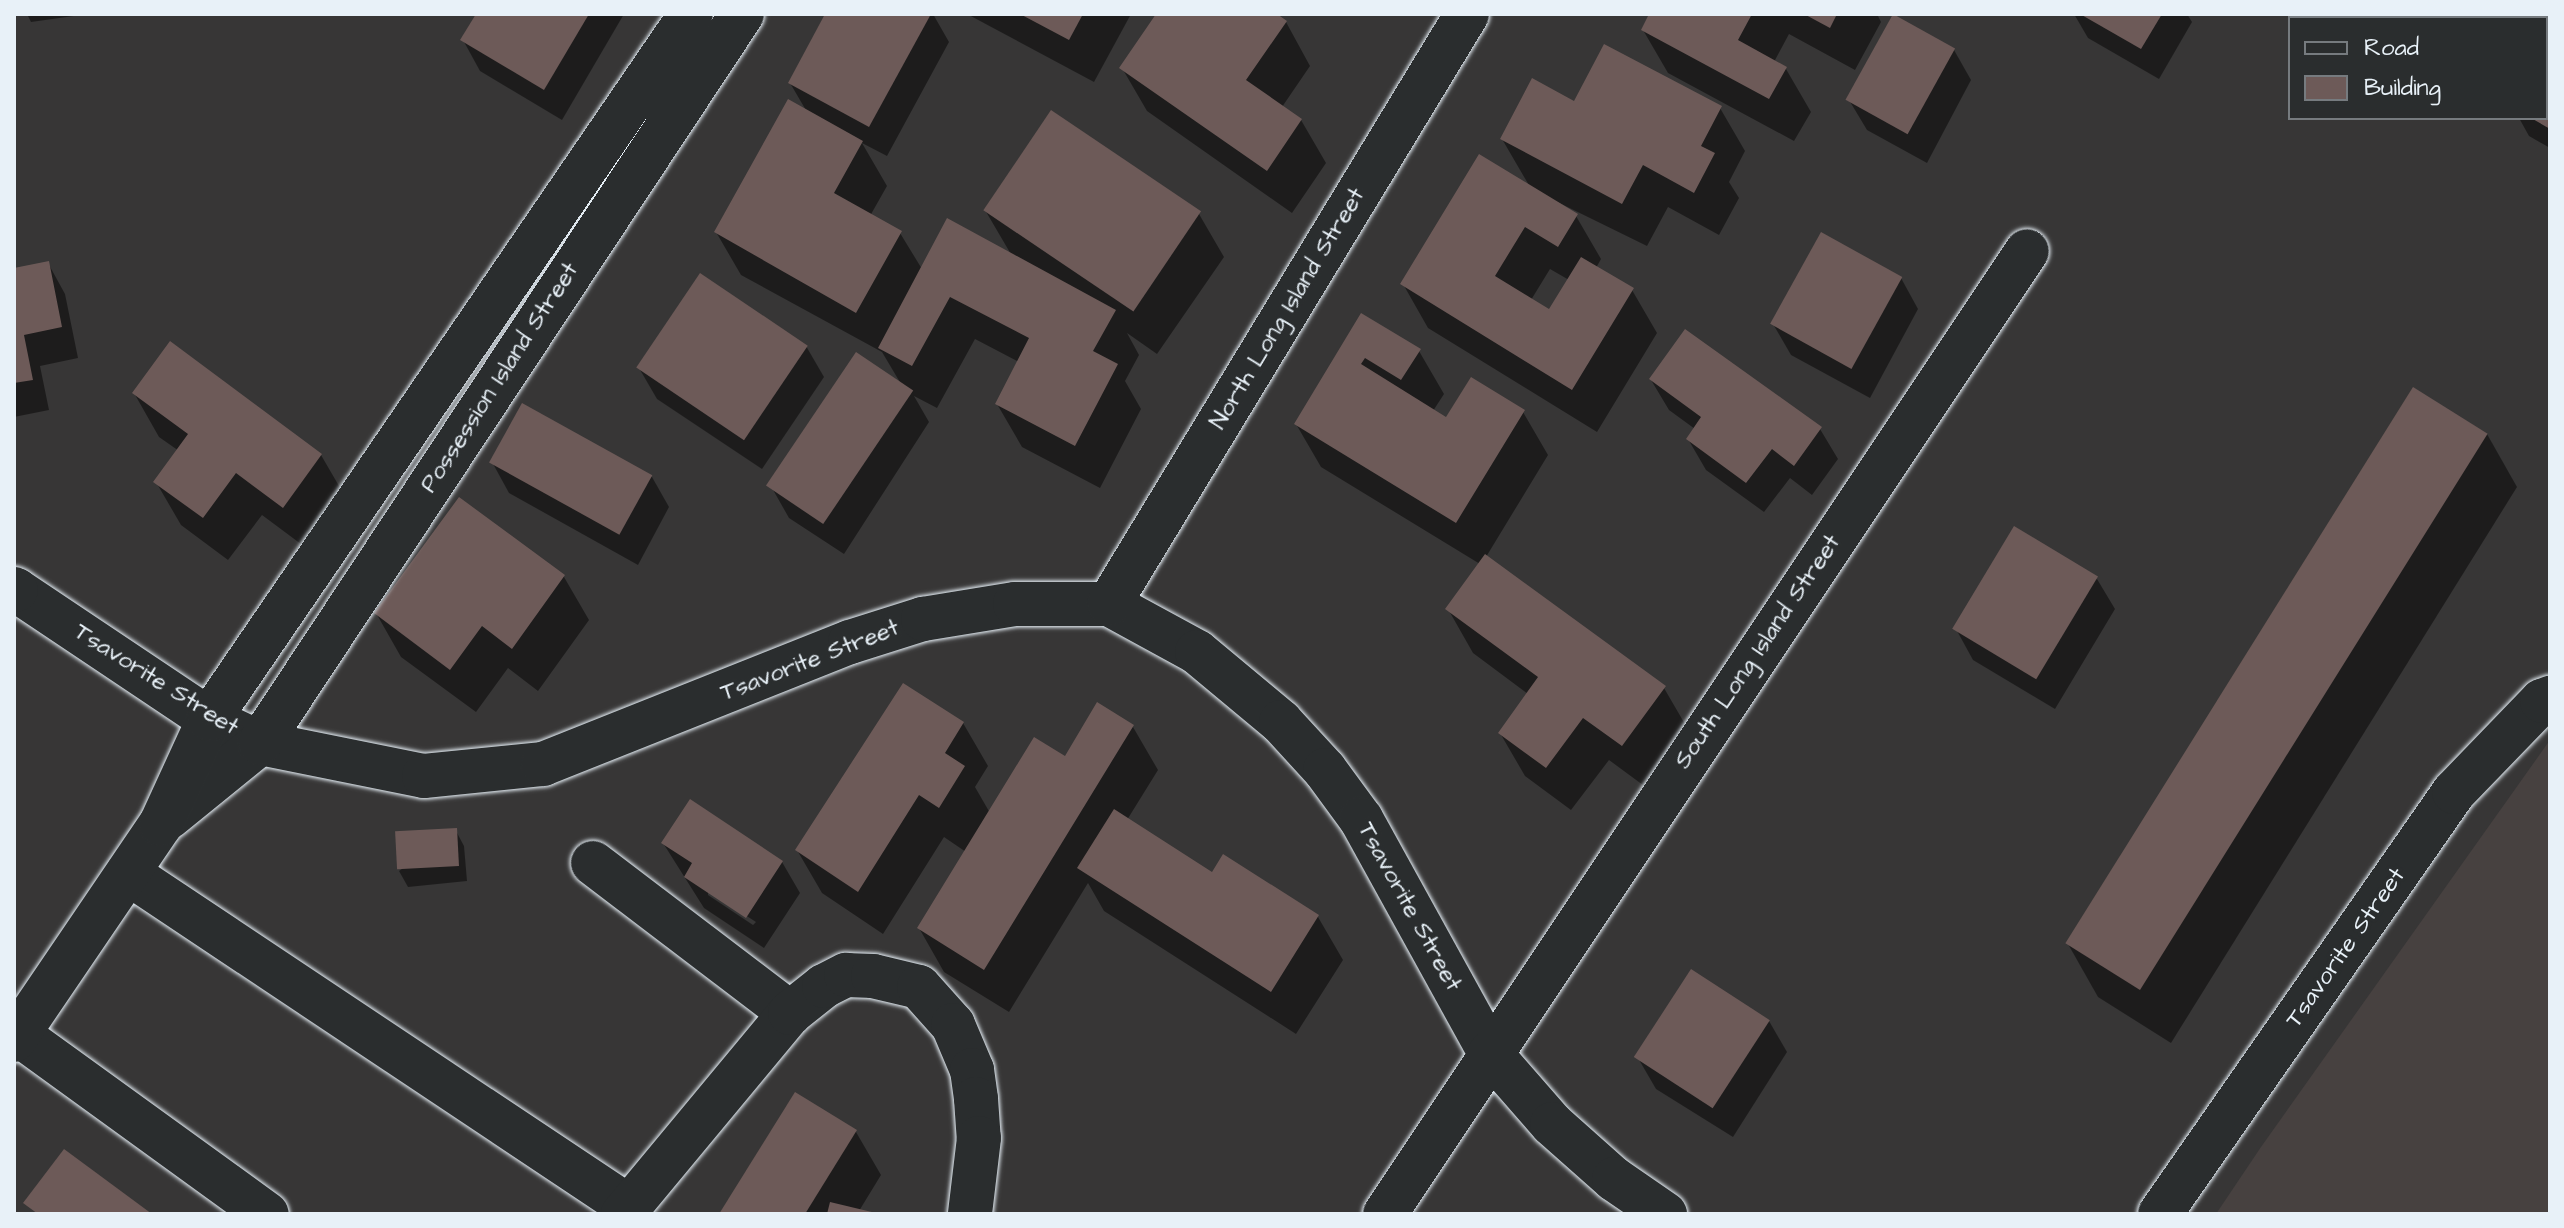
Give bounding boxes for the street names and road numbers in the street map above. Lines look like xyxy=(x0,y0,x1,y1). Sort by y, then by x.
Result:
street label: North Long Island Street xyxy=(1204,183,1372,435)
street label: Possession Island Street xyxy=(415,258,585,498)
street label: South Long Island Street xyxy=(1669,530,1847,774)
street label: Tsavorite Street xyxy=(717,614,903,708)
street label: Tsavorite Street xyxy=(68,618,244,742)
street label: Tsavorite Street xyxy=(1351,818,1467,996)
street label: Tsavorite Street xyxy=(2280,863,2412,1033)

